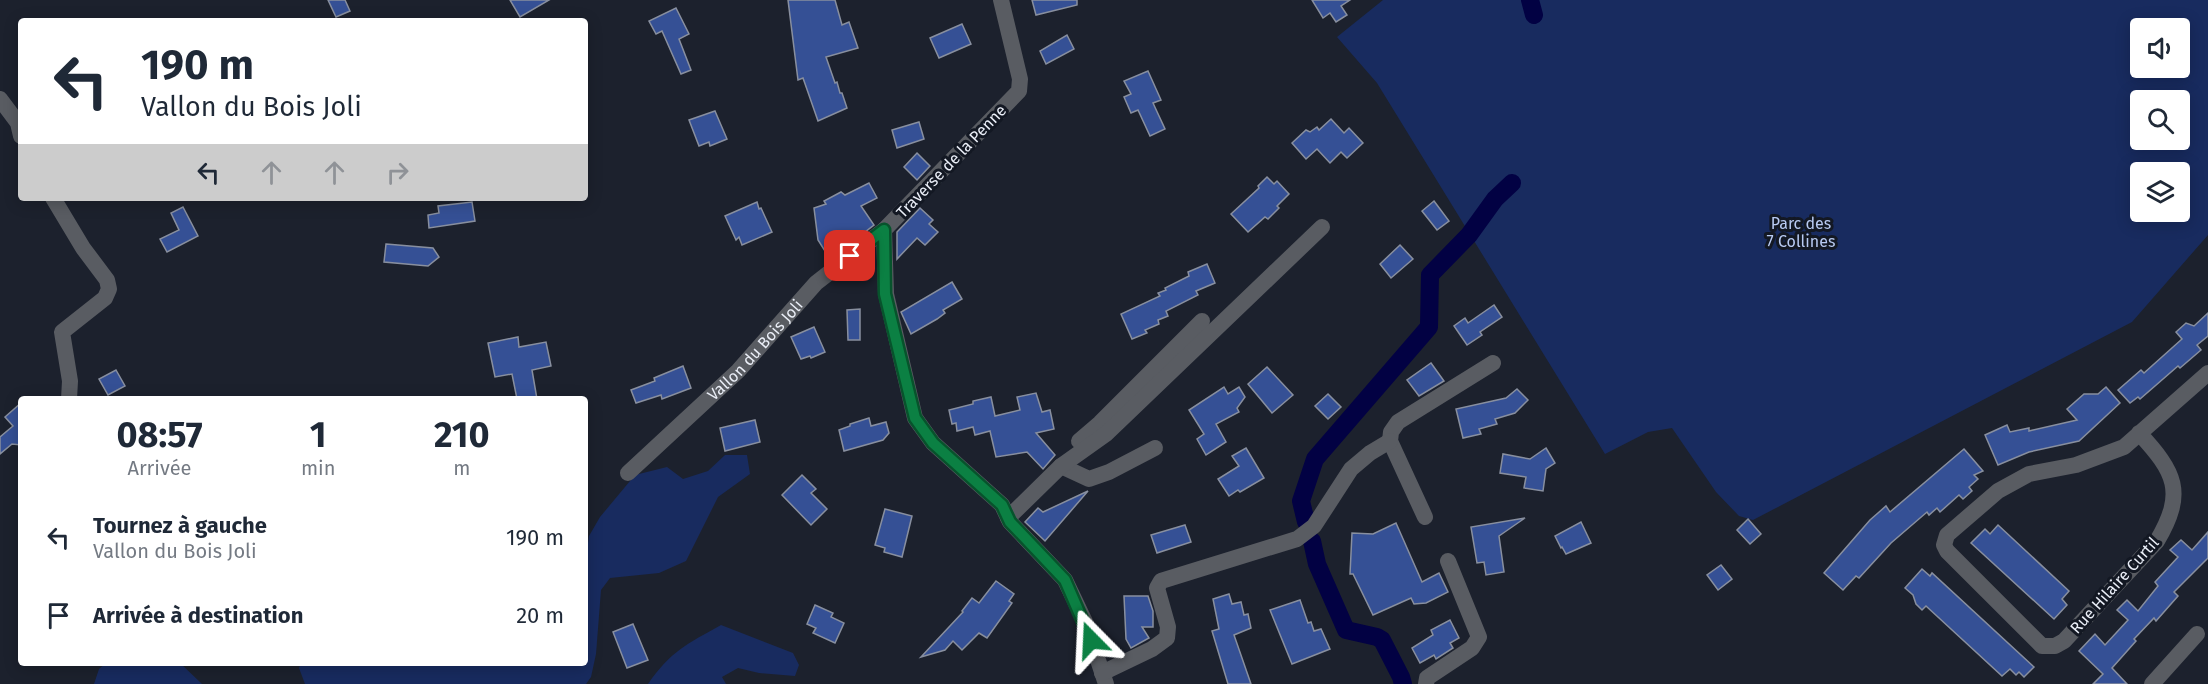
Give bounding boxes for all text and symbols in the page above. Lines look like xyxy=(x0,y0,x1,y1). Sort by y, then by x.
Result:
map controls xyxy=(2130,18,2190,222)
button: sound xyxy=(2130,18,2190,78)
text: 190 m xyxy=(141,40,254,90)
icon: left xyxy=(42,42,120,120)
button: search xyxy=(2130,90,2190,150)
text: Vallon du Bois Joli xyxy=(141,91,362,123)
street label: Traverse de la Penne xyxy=(892,101,1010,222)
icon: left xyxy=(192,156,225,189)
icon: ahead xyxy=(255,156,288,189)
icon: ahead xyxy=(318,156,351,189)
icon: right xyxy=(381,156,414,189)
button: layers xyxy=(2130,162,2190,222)
park label: Parc des 7 Collines xyxy=(1767,214,1835,251)
pin xyxy=(824,230,875,281)
icon: arrive xyxy=(833,239,866,272)
street label: Vallon du Bois Joli xyxy=(704,296,807,405)
text: 08:57 xyxy=(116,413,203,457)
text: 1 xyxy=(310,413,327,457)
text: 210 xyxy=(434,413,490,457)
text: Arrivée xyxy=(127,456,192,480)
text: min xyxy=(301,456,335,480)
text: m xyxy=(453,456,470,480)
text: Tournez à gauche xyxy=(93,512,267,539)
icon: left xyxy=(42,521,75,554)
text: 190 m xyxy=(506,524,564,551)
street label: Rue Hilaire Curtil xyxy=(2066,533,2163,637)
text: Vallon du Bois Joli xyxy=(93,539,257,563)
icon: arrive xyxy=(42,599,75,632)
text: Arrivée à destination xyxy=(93,602,303,629)
text: 20 m xyxy=(516,602,564,629)
position arrow xyxy=(1059,608,1123,672)

